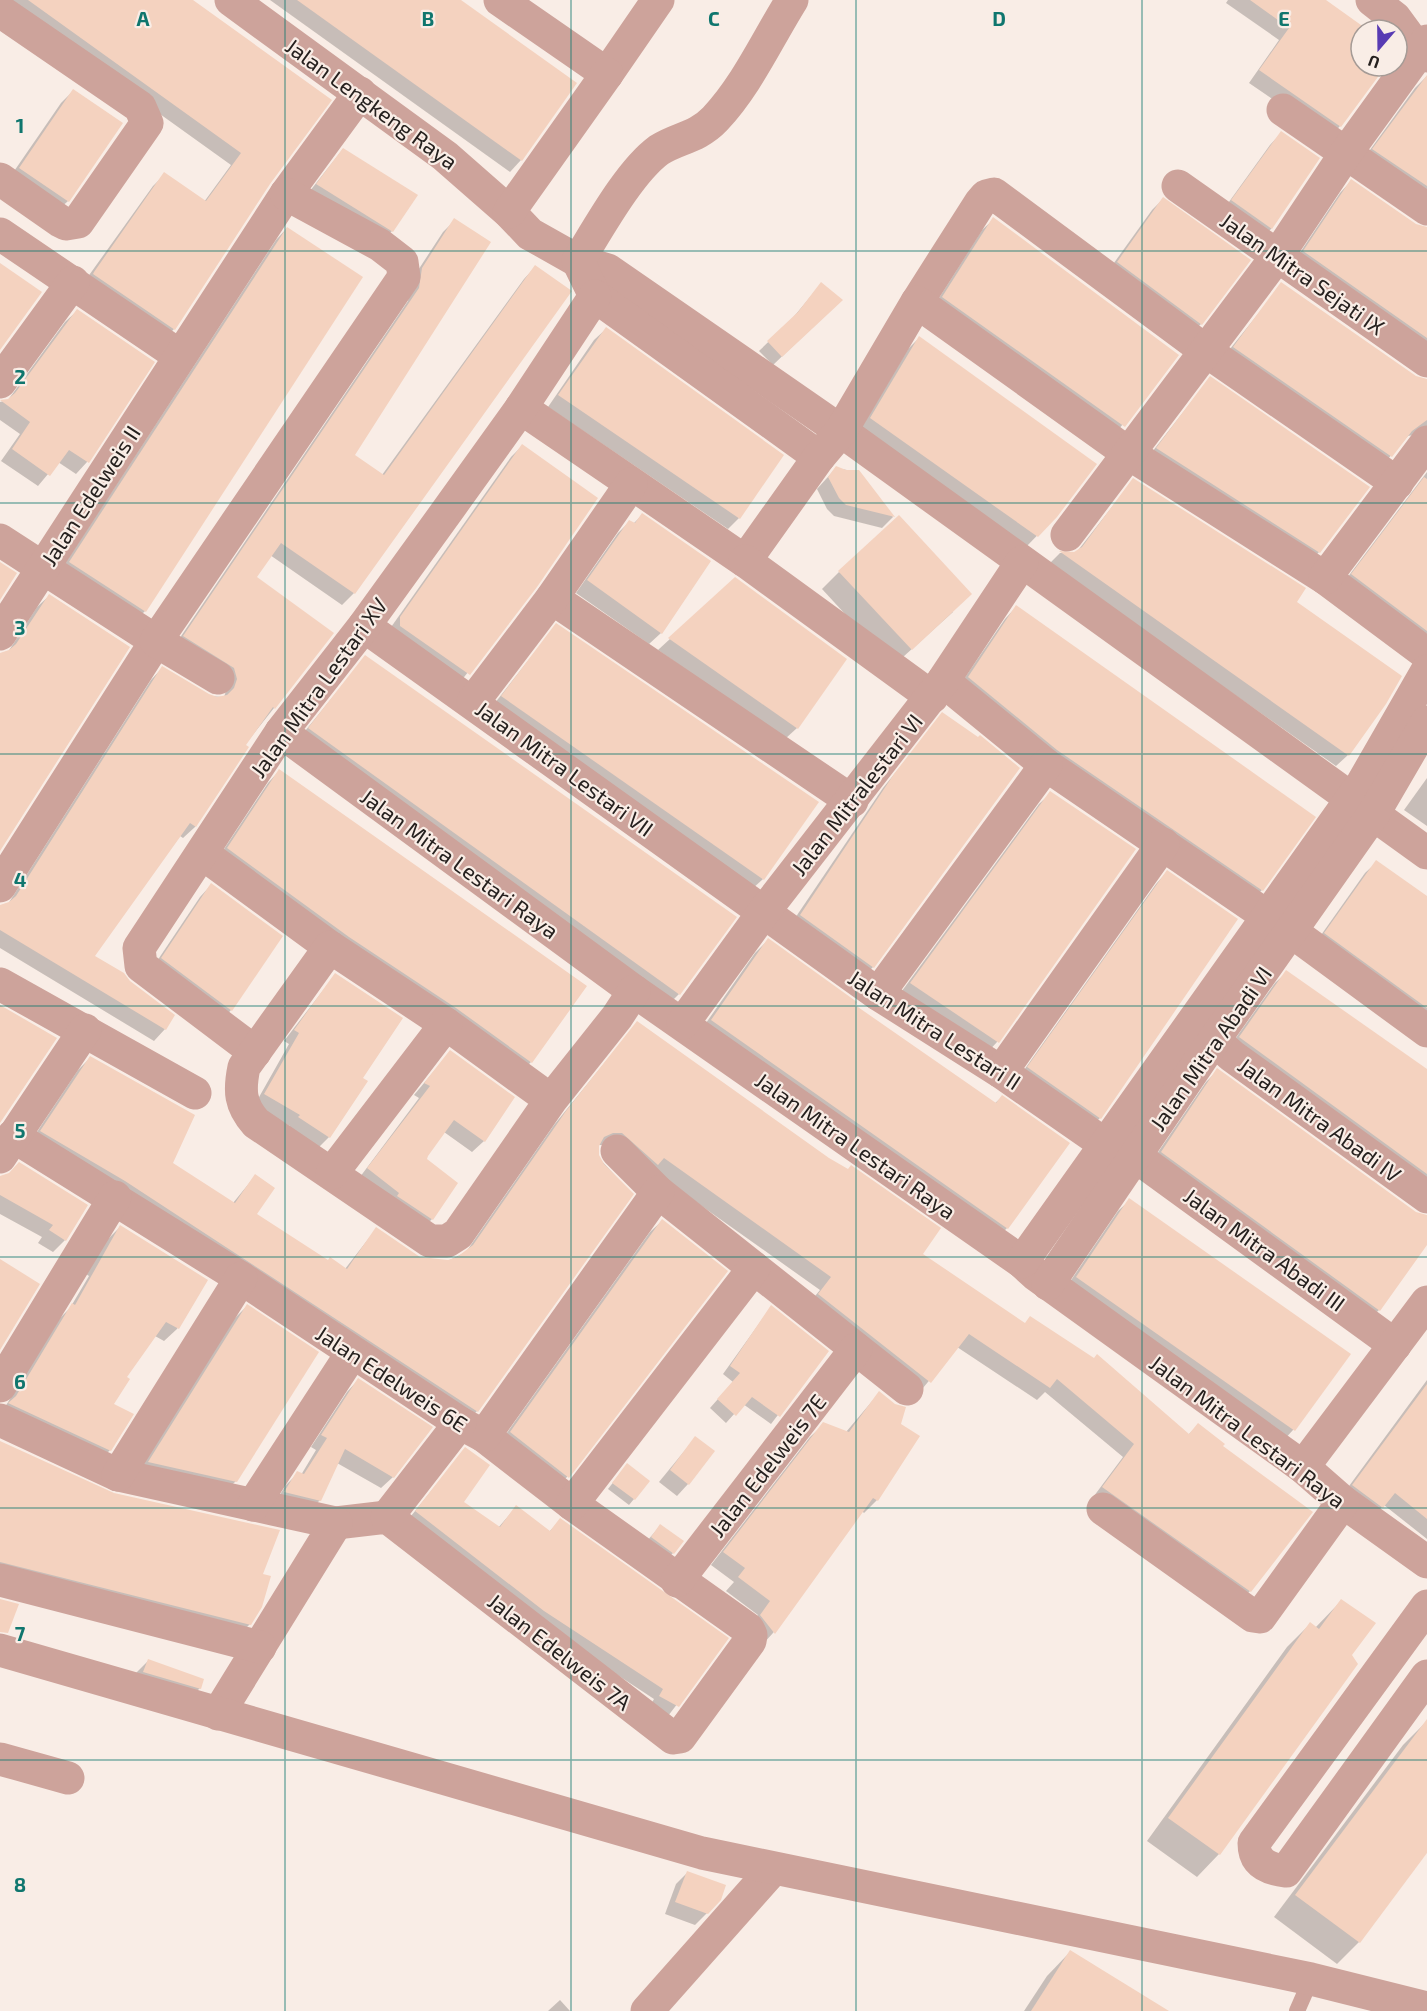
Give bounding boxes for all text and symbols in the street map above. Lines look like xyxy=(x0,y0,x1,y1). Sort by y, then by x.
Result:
text: A xyxy=(136,6,150,30)
text: B xyxy=(422,6,434,30)
text: C xyxy=(708,6,720,30)
text: D xyxy=(992,6,1006,30)
text: E xyxy=(1278,6,1290,30)
north arrow xyxy=(1349,18,1409,78)
street label: Jalan Lengkeng Raya xyxy=(281,32,463,174)
text: U xyxy=(1365,52,1382,73)
text: 1 xyxy=(16,113,24,137)
street label: Jalan Mitra Sejati IX xyxy=(1215,207,1390,340)
text: 2 xyxy=(14,364,26,388)
street label: Jalan Edelweis II xyxy=(35,420,145,570)
street label: Jalan Mitra Lestari XV xyxy=(244,592,392,782)
text: 3 xyxy=(14,615,26,639)
street label: Jalan Mitra Lestari VII xyxy=(471,695,659,841)
street label: Jalan Mitralestari VI xyxy=(785,708,927,880)
street label: Jalan Mitra Lestari Raya xyxy=(356,783,564,943)
text: 4 xyxy=(14,867,27,891)
street label: Jalan Mitra Abadi VI xyxy=(1144,961,1276,1135)
street label: Jalan Mitra Lestari II xyxy=(844,964,1026,1094)
street label: Jalan Mitra Abadi IV xyxy=(1234,1051,1407,1187)
street label: Jalan Mitra Lestari Raya xyxy=(751,1066,961,1224)
text: 5 xyxy=(14,1118,26,1142)
street label: Jalan Mitra Abadi III xyxy=(1179,1182,1351,1316)
street label: Jalan Edelweis 6E xyxy=(311,1319,473,1437)
street label: Jalan Mitra Lestari Raya xyxy=(1145,1349,1351,1513)
text: 6 xyxy=(14,1369,26,1393)
street label: Jalan Edelweis 7E xyxy=(703,1389,831,1541)
street label: Jalan Edelweis 7A xyxy=(483,1587,637,1715)
text: 7 xyxy=(15,1621,26,1645)
text: 8 xyxy=(14,1872,26,1896)

